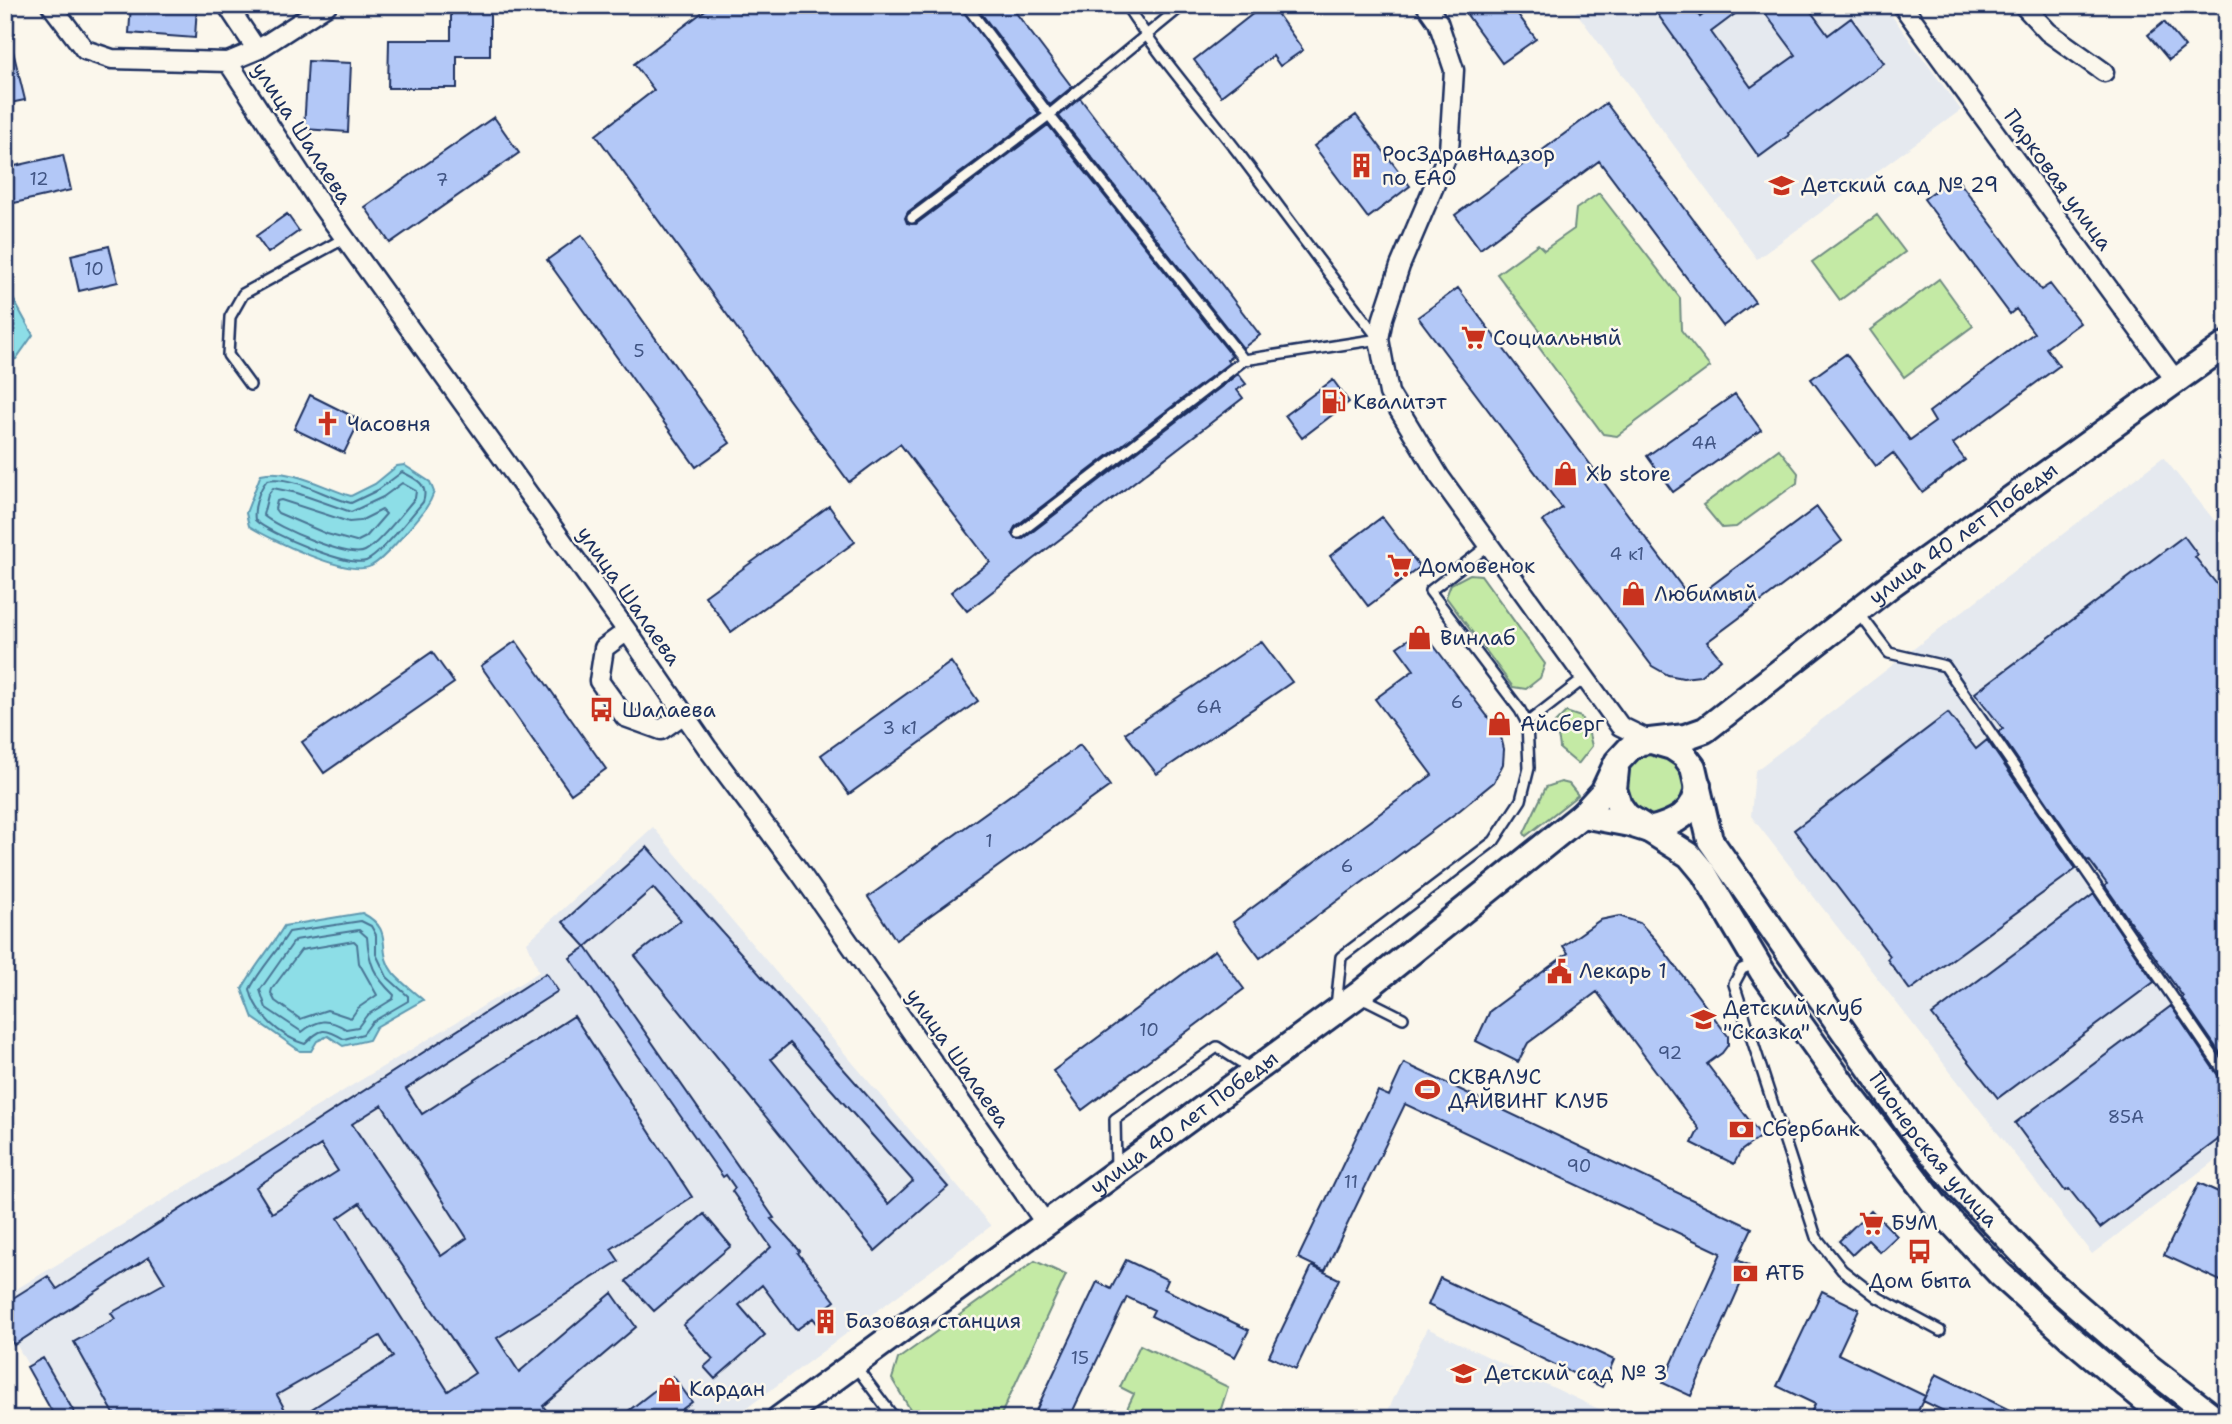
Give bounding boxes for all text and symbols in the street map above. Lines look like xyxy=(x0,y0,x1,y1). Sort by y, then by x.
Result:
street label: улица Шалаева xyxy=(246,57,358,209)
street label: Парковая улица xyxy=(1997,104,2119,256)
place label: РосЗдравНадзор по ЕАО xyxy=(1382,140,1555,192)
building icon: РосЗдравНадзор по ЕАО xyxy=(1348,152,1376,180)
house number: 12 xyxy=(29,167,49,191)
house number: 7 xyxy=(436,168,448,192)
school or university icon: Детский сад № 29 xyxy=(1767,171,1795,199)
place label: Детский сад № 29 xyxy=(1801,171,1998,199)
house number: 10 xyxy=(84,257,104,281)
supermarket icon: Социальный xyxy=(1459,324,1487,352)
place label: Социальный xyxy=(1493,324,1622,352)
house number: 5 xyxy=(633,339,645,363)
fuel station icon: Квалитэт xyxy=(1319,388,1347,416)
place label: Квалитэт xyxy=(1353,388,1447,416)
church icon: Часовня xyxy=(313,410,341,438)
place label: Часовня xyxy=(347,410,431,438)
house number: 4А xyxy=(1691,431,1717,455)
street label: улица 40 лет Победы xyxy=(1863,456,2063,611)
shop icon: Xb store xyxy=(1552,460,1580,488)
place label: Xb store xyxy=(1586,460,1671,488)
street label: улица Шалаева xyxy=(570,521,688,671)
house number: 4 к1 xyxy=(1610,542,1644,566)
supermarket icon: Домовенок xyxy=(1385,552,1413,580)
place label: Домовенок xyxy=(1419,552,1535,580)
shop icon: Любимый xyxy=(1620,580,1648,608)
place label: Любимый xyxy=(1654,580,1758,608)
shop icon: Винлаб xyxy=(1406,624,1434,652)
place label: Винлаб xyxy=(1440,624,1515,652)
house number: 6 xyxy=(1451,690,1463,714)
house number: 6А xyxy=(1196,695,1222,719)
bus stop icon: Шалаева xyxy=(588,696,616,724)
place label: Шалаева xyxy=(622,696,716,724)
shop icon: Айсберг xyxy=(1486,710,1514,738)
place label: Айсберг xyxy=(1520,710,1605,738)
house number: 3 к1 xyxy=(883,716,917,740)
house number: 1 xyxy=(985,829,993,853)
house number: 6 xyxy=(1341,854,1353,878)
public building icon: Лекарь 1 xyxy=(1545,957,1573,985)
place label: Лекарь 1 xyxy=(1579,957,1667,985)
street label: улица Шалаева xyxy=(899,983,1017,1133)
place label: Детский клуб "Сказка" xyxy=(1723,994,1862,1046)
school or university icon: Детский клуб "Сказка" xyxy=(1689,1006,1717,1034)
house number: 10 xyxy=(1139,1018,1159,1042)
house number: 92 xyxy=(1658,1041,1682,1065)
street label: улица 40 лет Победы xyxy=(1084,1044,1284,1201)
place label: СКВАЛУС ДАЙВИНГ КЛУБ xyxy=(1448,1063,1609,1115)
street label: Пионерская улица xyxy=(1862,1066,2004,1233)
sports icon: СКВАЛУС ДАЙВИНГ КЛУБ xyxy=(1414,1075,1442,1103)
house number: 85А xyxy=(2108,1105,2144,1129)
bank icon: Сбербанк xyxy=(1728,1115,1756,1143)
place label: Сбербанк xyxy=(1762,1115,1860,1143)
house number: 90 xyxy=(1567,1154,1591,1178)
house number: 11 xyxy=(1344,1170,1358,1194)
supermarket icon: БУМ xyxy=(1857,1209,1885,1237)
place label: БУМ xyxy=(1891,1209,1938,1237)
bus stop icon: Дом быта xyxy=(1906,1238,1934,1266)
bank icon: АТБ xyxy=(1731,1259,1759,1287)
place label: АТБ xyxy=(1765,1259,1805,1287)
place label: Дом быта xyxy=(1869,1267,1971,1295)
building icon: Базовая станция xyxy=(811,1307,839,1335)
place label: Базовая станция xyxy=(845,1307,1021,1335)
house number: 15 xyxy=(1071,1346,1089,1370)
school or university icon: Детский сад № 3 xyxy=(1450,1359,1478,1387)
place label: Детский сад № 3 xyxy=(1484,1359,1668,1387)
shop icon: Кардан xyxy=(655,1375,683,1403)
place label: Кардан xyxy=(689,1375,765,1403)

